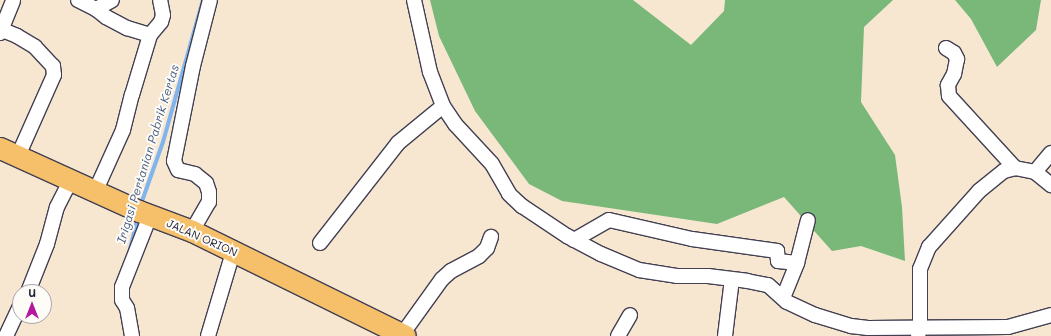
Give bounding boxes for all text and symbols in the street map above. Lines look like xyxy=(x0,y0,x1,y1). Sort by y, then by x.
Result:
water label: Irigasi Pertanian Pabrik Kertas xyxy=(114,63,182,245)
street label: JALAN ORION xyxy=(165,216,239,260)
north arrow xyxy=(12,284,52,324)
text: U xyxy=(28,285,36,300)

